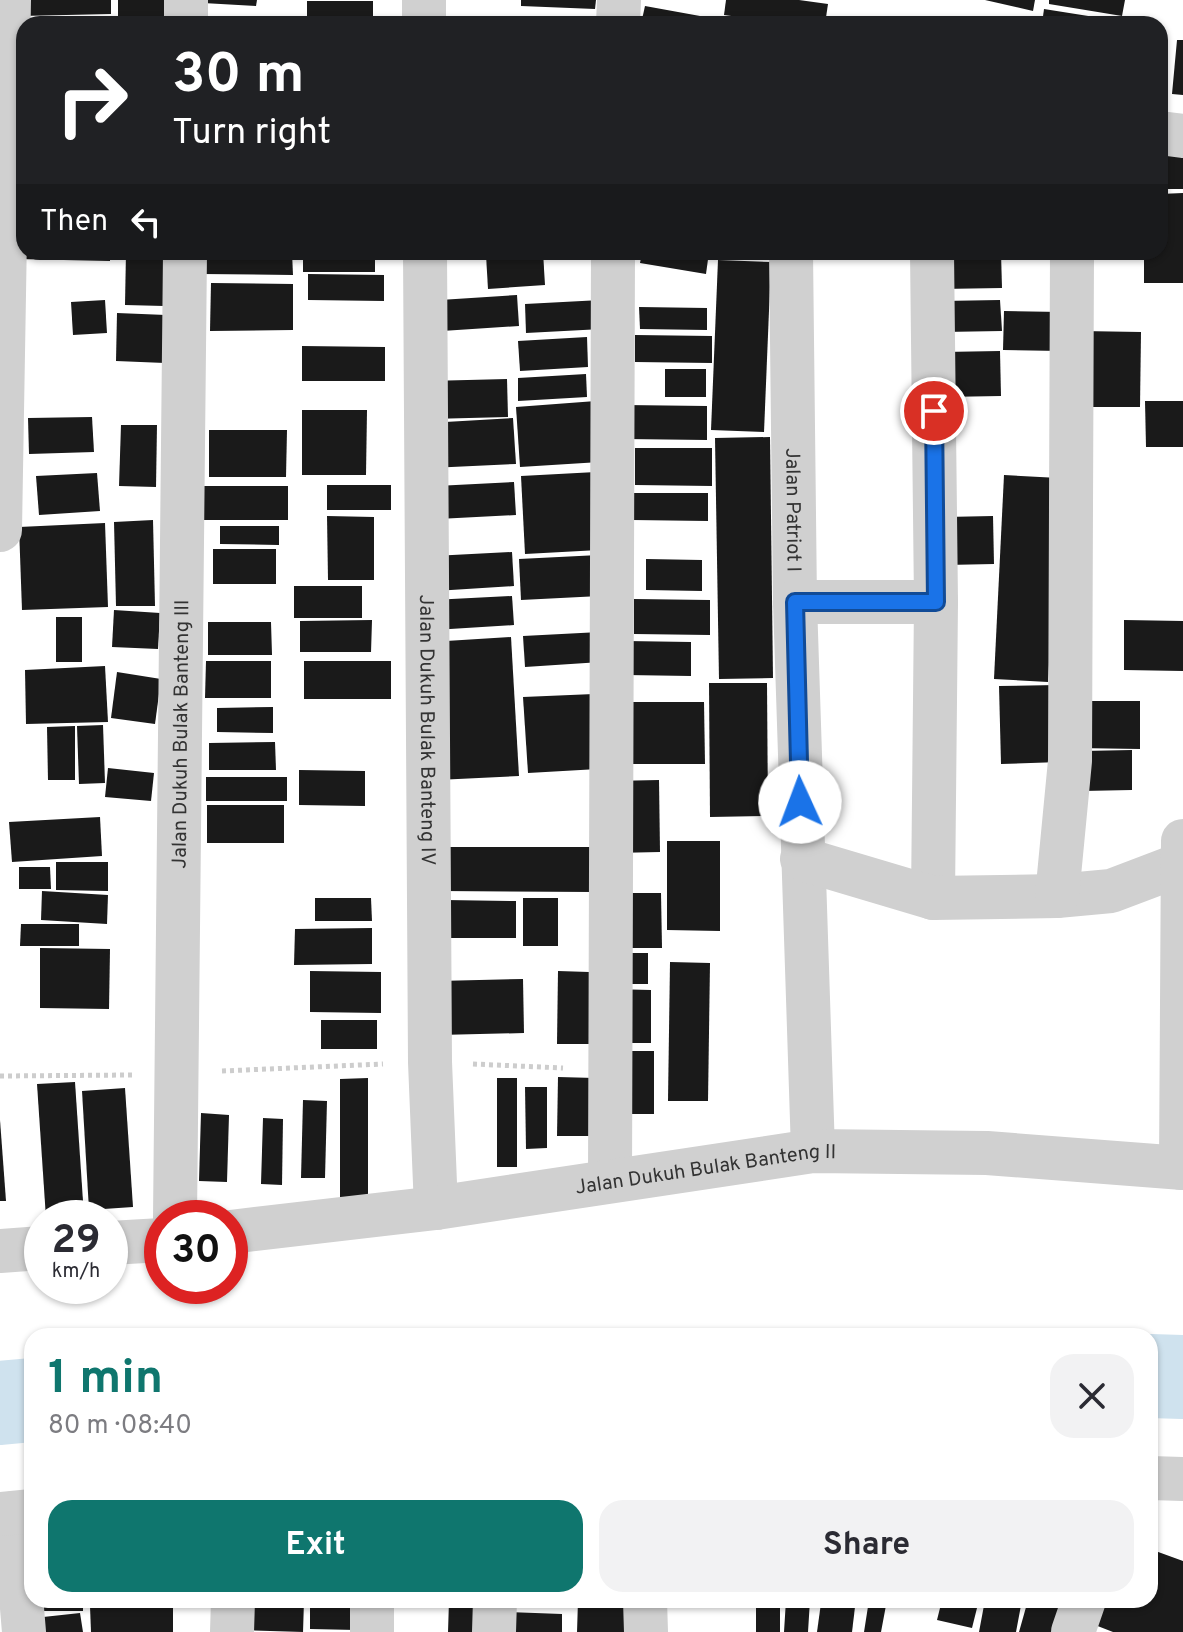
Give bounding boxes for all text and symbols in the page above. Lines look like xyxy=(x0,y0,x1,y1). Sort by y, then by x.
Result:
text: 30 m xyxy=(172,42,305,112)
icon: right xyxy=(40,48,144,152)
text: Turn right xyxy=(172,111,331,157)
icon: left xyxy=(124,200,168,244)
text: Then xyxy=(40,204,108,241)
pin xyxy=(900,377,968,445)
icon: arrive xyxy=(912,389,956,433)
street label: Jalan Patriot I xyxy=(778,448,806,572)
street label: Jalan Dukuh Bulak Banteng IV xyxy=(412,594,440,866)
street label: Jalan Dukuh Bulak Banteng III xyxy=(168,599,196,869)
position arrow xyxy=(758,760,842,844)
street label: Jalan Dukuh Bulak Banteng II xyxy=(574,1140,836,1202)
speed limit sign: 30 xyxy=(144,1200,248,1304)
text: 29 xyxy=(51,1217,101,1267)
text: km/h xyxy=(52,1259,100,1285)
text: 1 min xyxy=(48,1350,163,1410)
button: close xyxy=(1050,1354,1134,1438)
text: 80 m · 08:40 xyxy=(48,1410,192,1443)
button: Exit xyxy=(48,1500,583,1592)
button: Share xyxy=(599,1500,1134,1592)

